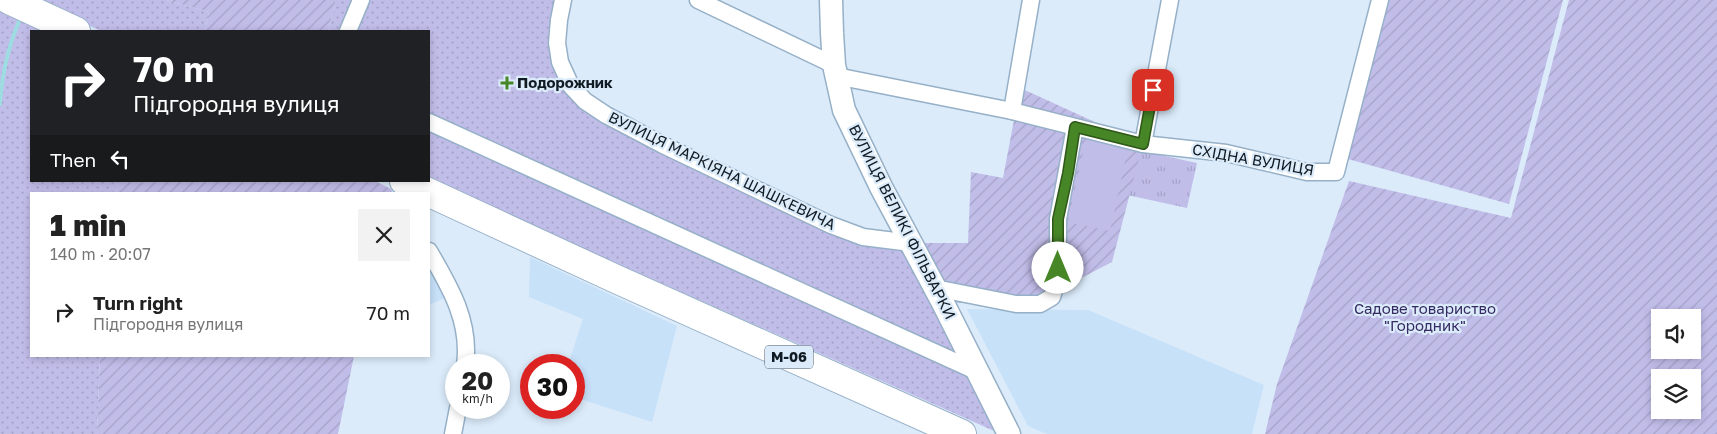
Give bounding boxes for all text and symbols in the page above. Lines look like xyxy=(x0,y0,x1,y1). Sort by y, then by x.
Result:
text: 70 m xyxy=(133,48,214,90)
icon: right xyxy=(50,50,115,115)
pin xyxy=(1132,69,1174,111)
place label: Подорожник xyxy=(517,73,613,91)
icon: arrive xyxy=(1139,76,1167,104)
marker: Подорожник xyxy=(501,77,513,89)
text: Підгородня вулиця xyxy=(133,90,340,117)
street label: ВУЛИЦЯ МАРКІЯНА ШАШКЕВИЧА xyxy=(606,107,839,233)
street label: ВУЛИЦЯ ВЕЛИКІ ФІЛЬВАРКИ xyxy=(846,121,960,322)
street label: СХІДНА ВУЛИЦЯ xyxy=(1191,139,1315,179)
icon: left xyxy=(106,145,134,173)
text: Then xyxy=(50,148,96,171)
text: 1 min xyxy=(50,207,126,243)
button: close xyxy=(358,209,410,261)
position arrow xyxy=(1031,241,1083,293)
text: 140 m · 20:07 xyxy=(50,244,151,264)
text: Turn right xyxy=(93,291,183,314)
icon: right xyxy=(50,298,78,326)
park label: Садове товариство "Городник" xyxy=(1354,299,1496,334)
text: 70 m xyxy=(367,301,410,324)
map controls xyxy=(1651,309,1701,419)
button: sound xyxy=(1651,309,1701,359)
text: Підгородня вулиця xyxy=(93,314,243,334)
road number: М-06 xyxy=(765,346,813,368)
speed limit sign: 30 xyxy=(520,354,585,419)
text: 20 xyxy=(462,365,493,396)
button: layers xyxy=(1651,369,1701,419)
text: km/h xyxy=(462,391,493,406)

